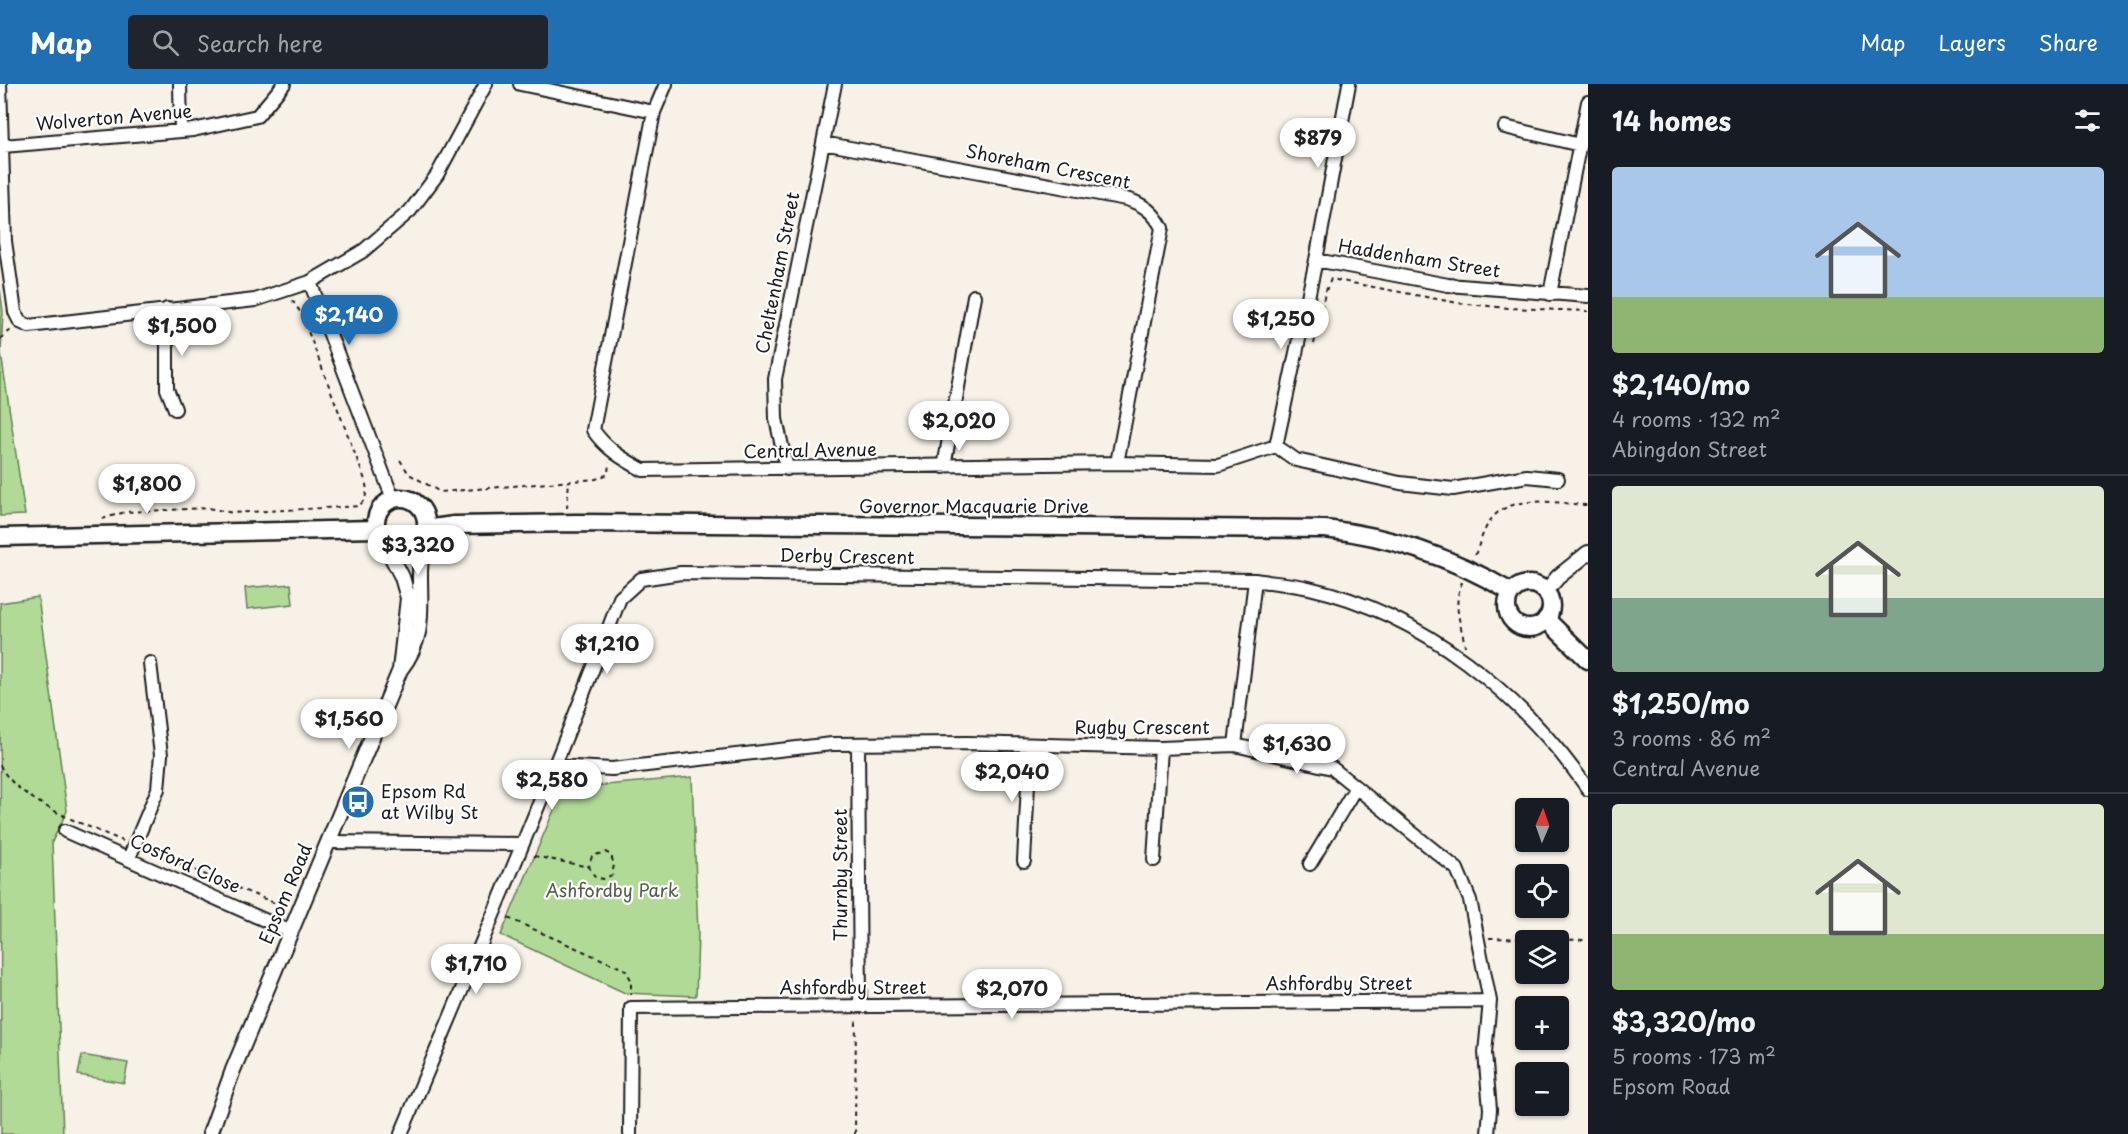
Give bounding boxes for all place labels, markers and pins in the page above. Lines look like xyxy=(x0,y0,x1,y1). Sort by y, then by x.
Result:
pin: $879 xyxy=(1282,118,1354,169)
pin: $2,140 xyxy=(300,295,398,346)
pin: $1,250 xyxy=(1232,299,1330,350)
pin: $1,500 xyxy=(133,306,231,357)
pin: $2,020 xyxy=(910,401,1008,452)
pin: $1,800 xyxy=(98,464,196,515)
pin: $3,320 xyxy=(369,525,467,576)
pin: $1,210 xyxy=(558,624,656,675)
pin: $1,560 xyxy=(300,699,398,750)
pin: $1,630 xyxy=(1248,724,1346,775)
pin: $2,040 xyxy=(963,752,1061,803)
pin: $2,580 xyxy=(503,760,601,811)
place label: Epsom Rd at Wilby St xyxy=(381,777,478,825)
bus stop icon: Epsom Rd at Wilby St xyxy=(340,784,376,820)
pin: $1,710 xyxy=(427,944,525,995)
pin: $2,070 xyxy=(963,969,1061,1020)

